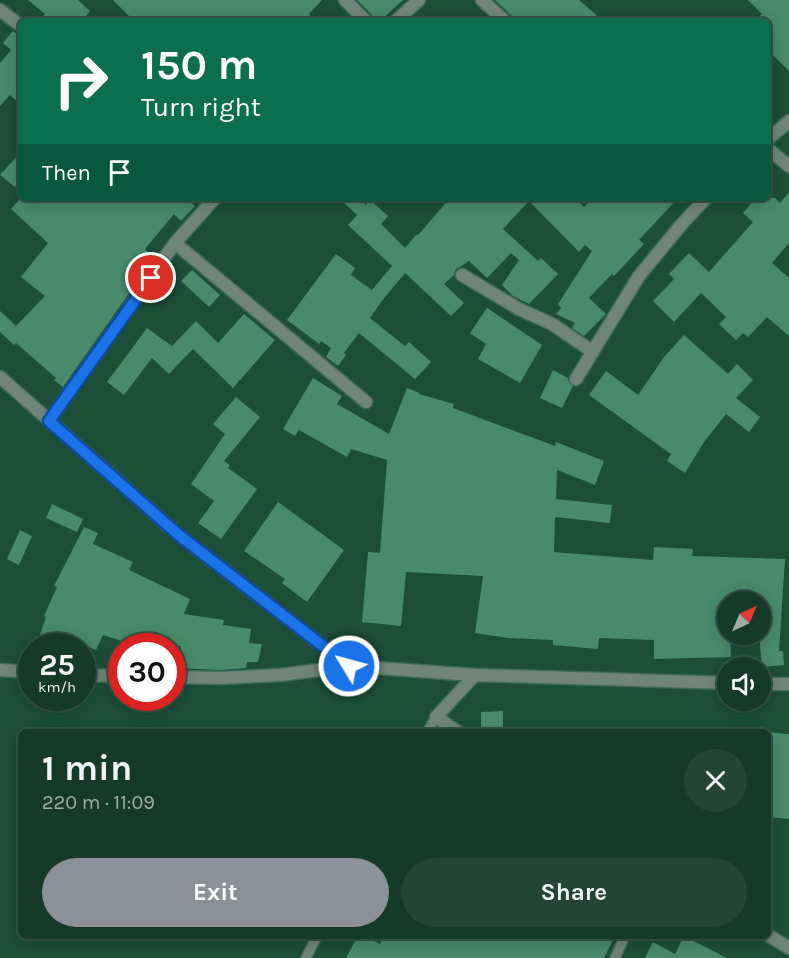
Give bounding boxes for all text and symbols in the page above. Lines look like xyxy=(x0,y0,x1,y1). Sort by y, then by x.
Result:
text: 150 m xyxy=(141,40,257,90)
icon: right xyxy=(42,42,120,120)
text: Turn right xyxy=(141,91,261,123)
icon: arrive xyxy=(103,156,136,189)
text: Then xyxy=(42,160,91,186)
pin xyxy=(125,252,176,303)
icon: arrive xyxy=(134,261,167,294)
north arrow xyxy=(717,591,771,645)
map controls xyxy=(717,591,771,711)
speed limit sign: 30 xyxy=(108,633,186,711)
position arrow xyxy=(317,634,381,698)
text: 25 xyxy=(39,647,75,683)
button: sound xyxy=(717,657,771,711)
text: km/h xyxy=(38,678,76,696)
text: 1 min xyxy=(42,747,132,789)
button: close xyxy=(684,749,747,812)
text: 220 m · 11:09 xyxy=(42,791,155,814)
button: Exit xyxy=(42,858,389,927)
button: Share xyxy=(401,858,747,927)

